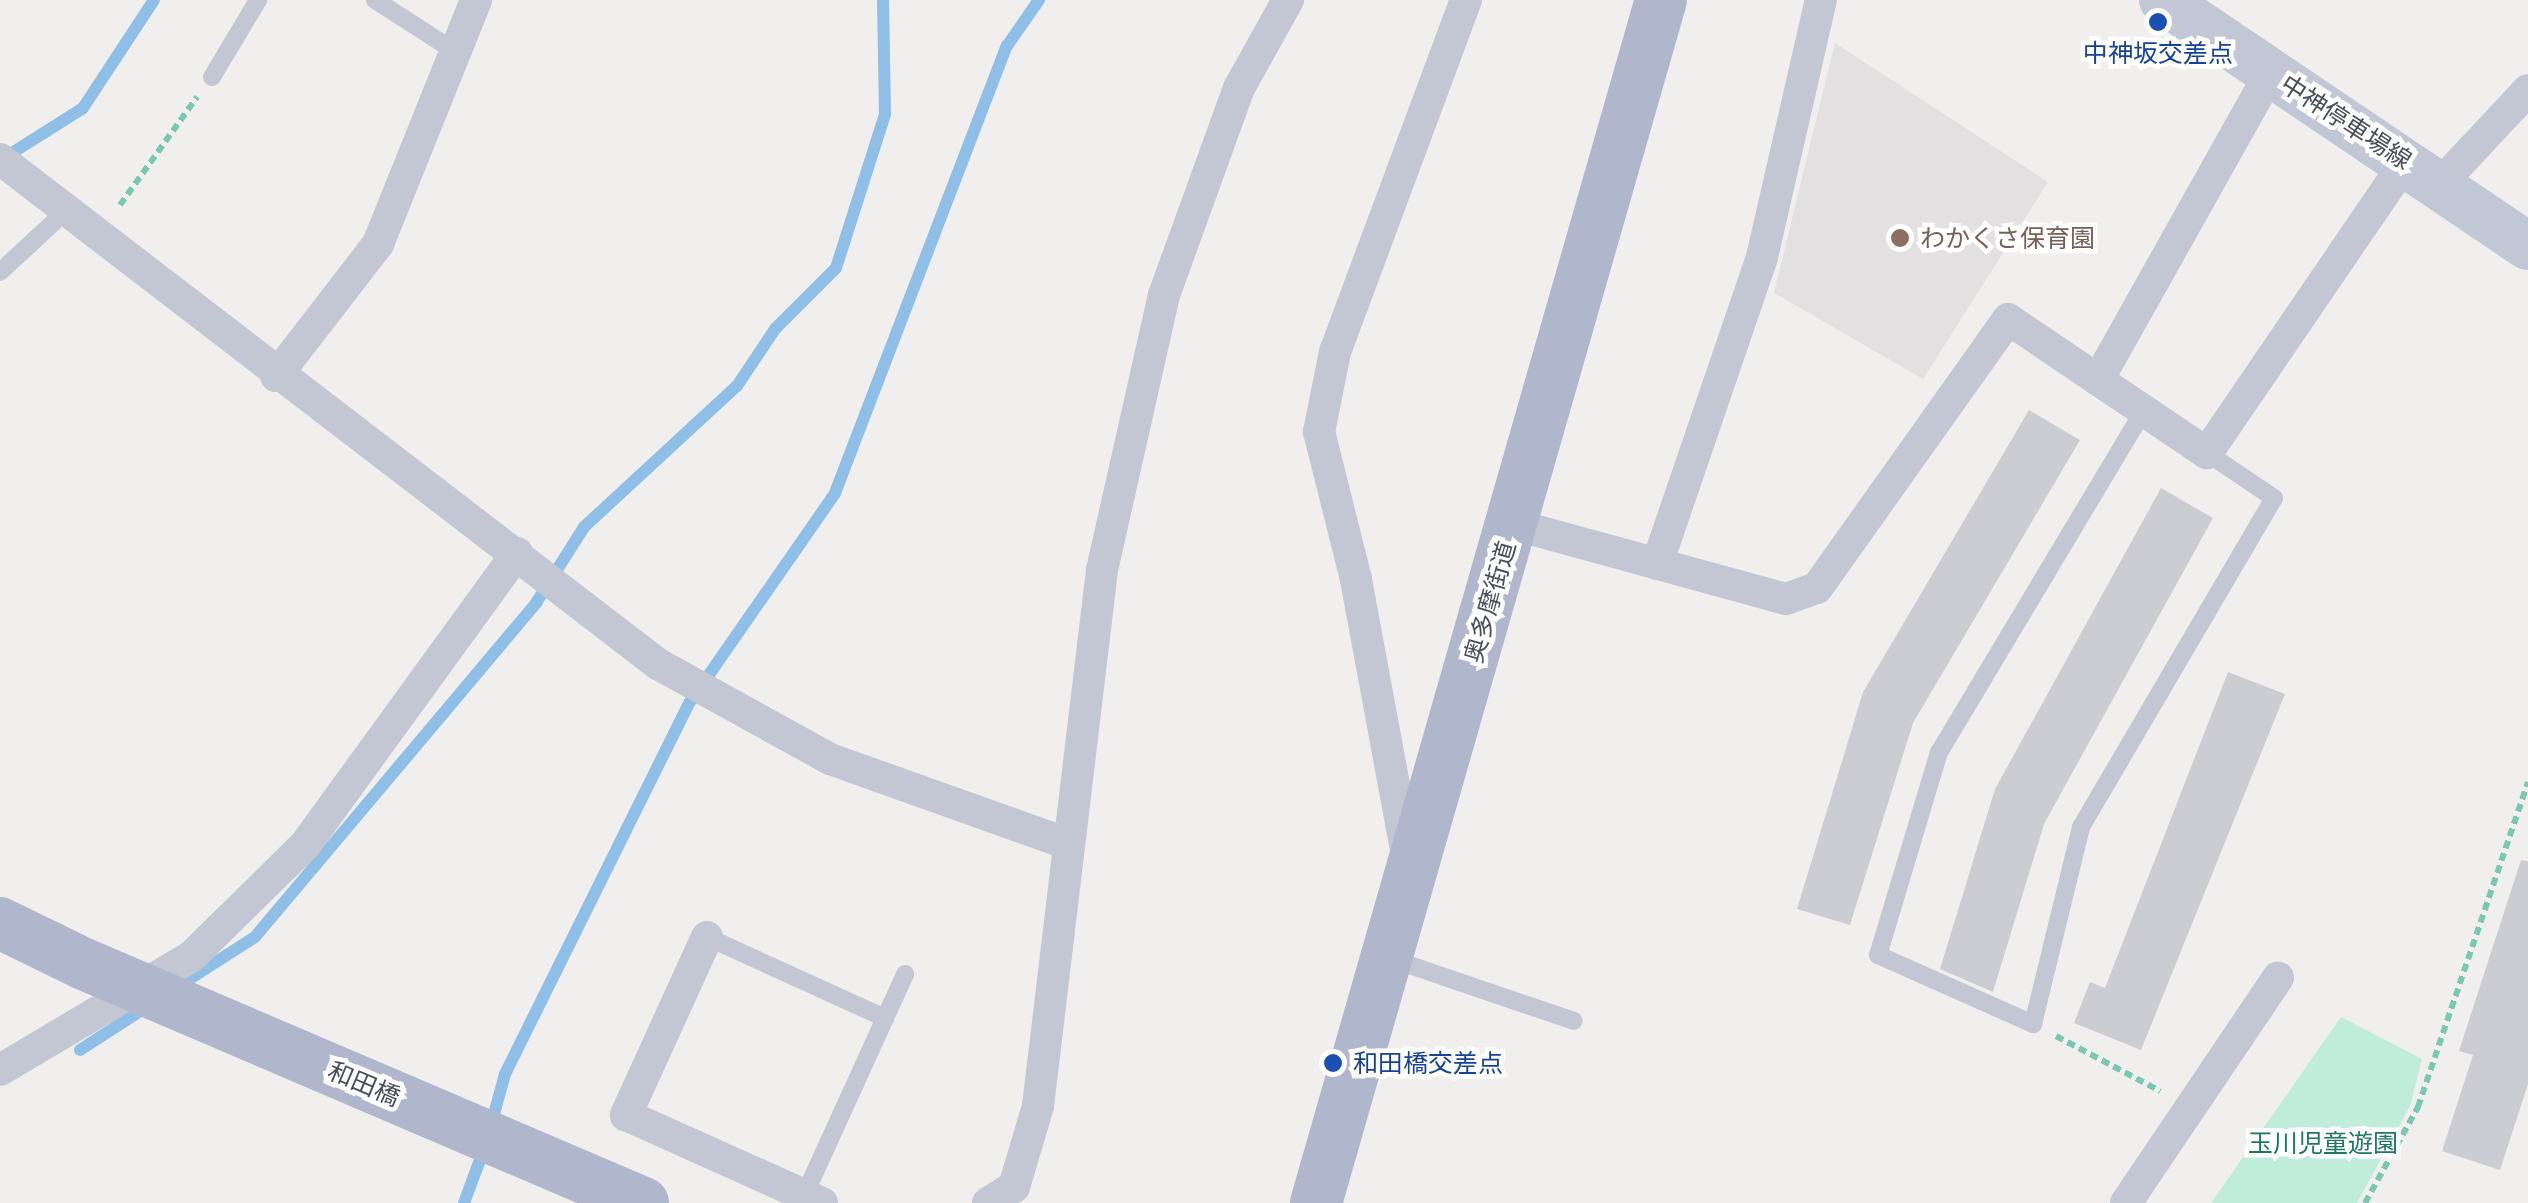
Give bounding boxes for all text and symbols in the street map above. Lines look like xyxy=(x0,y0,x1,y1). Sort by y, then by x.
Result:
marker: 中神坂交差点 xyxy=(2147,11,2169,33)
place label: 中神坂交差点 xyxy=(2083,38,2233,68)
street label: 中神停車場線 xyxy=(2275,69,2417,175)
place label: わかくさ保育園 xyxy=(1920,223,2095,253)
marker: わかくさ保育園 xyxy=(1889,227,1911,249)
street label: 奥多摩街道 xyxy=(1458,538,1522,666)
place label: 和田橋交差点 xyxy=(1353,1048,1503,1078)
marker: 和田橋交差点 xyxy=(1322,1052,1344,1074)
street label: 和田橋 xyxy=(324,1056,404,1112)
park label: 玉川児童遊園 xyxy=(2248,1128,2398,1158)

